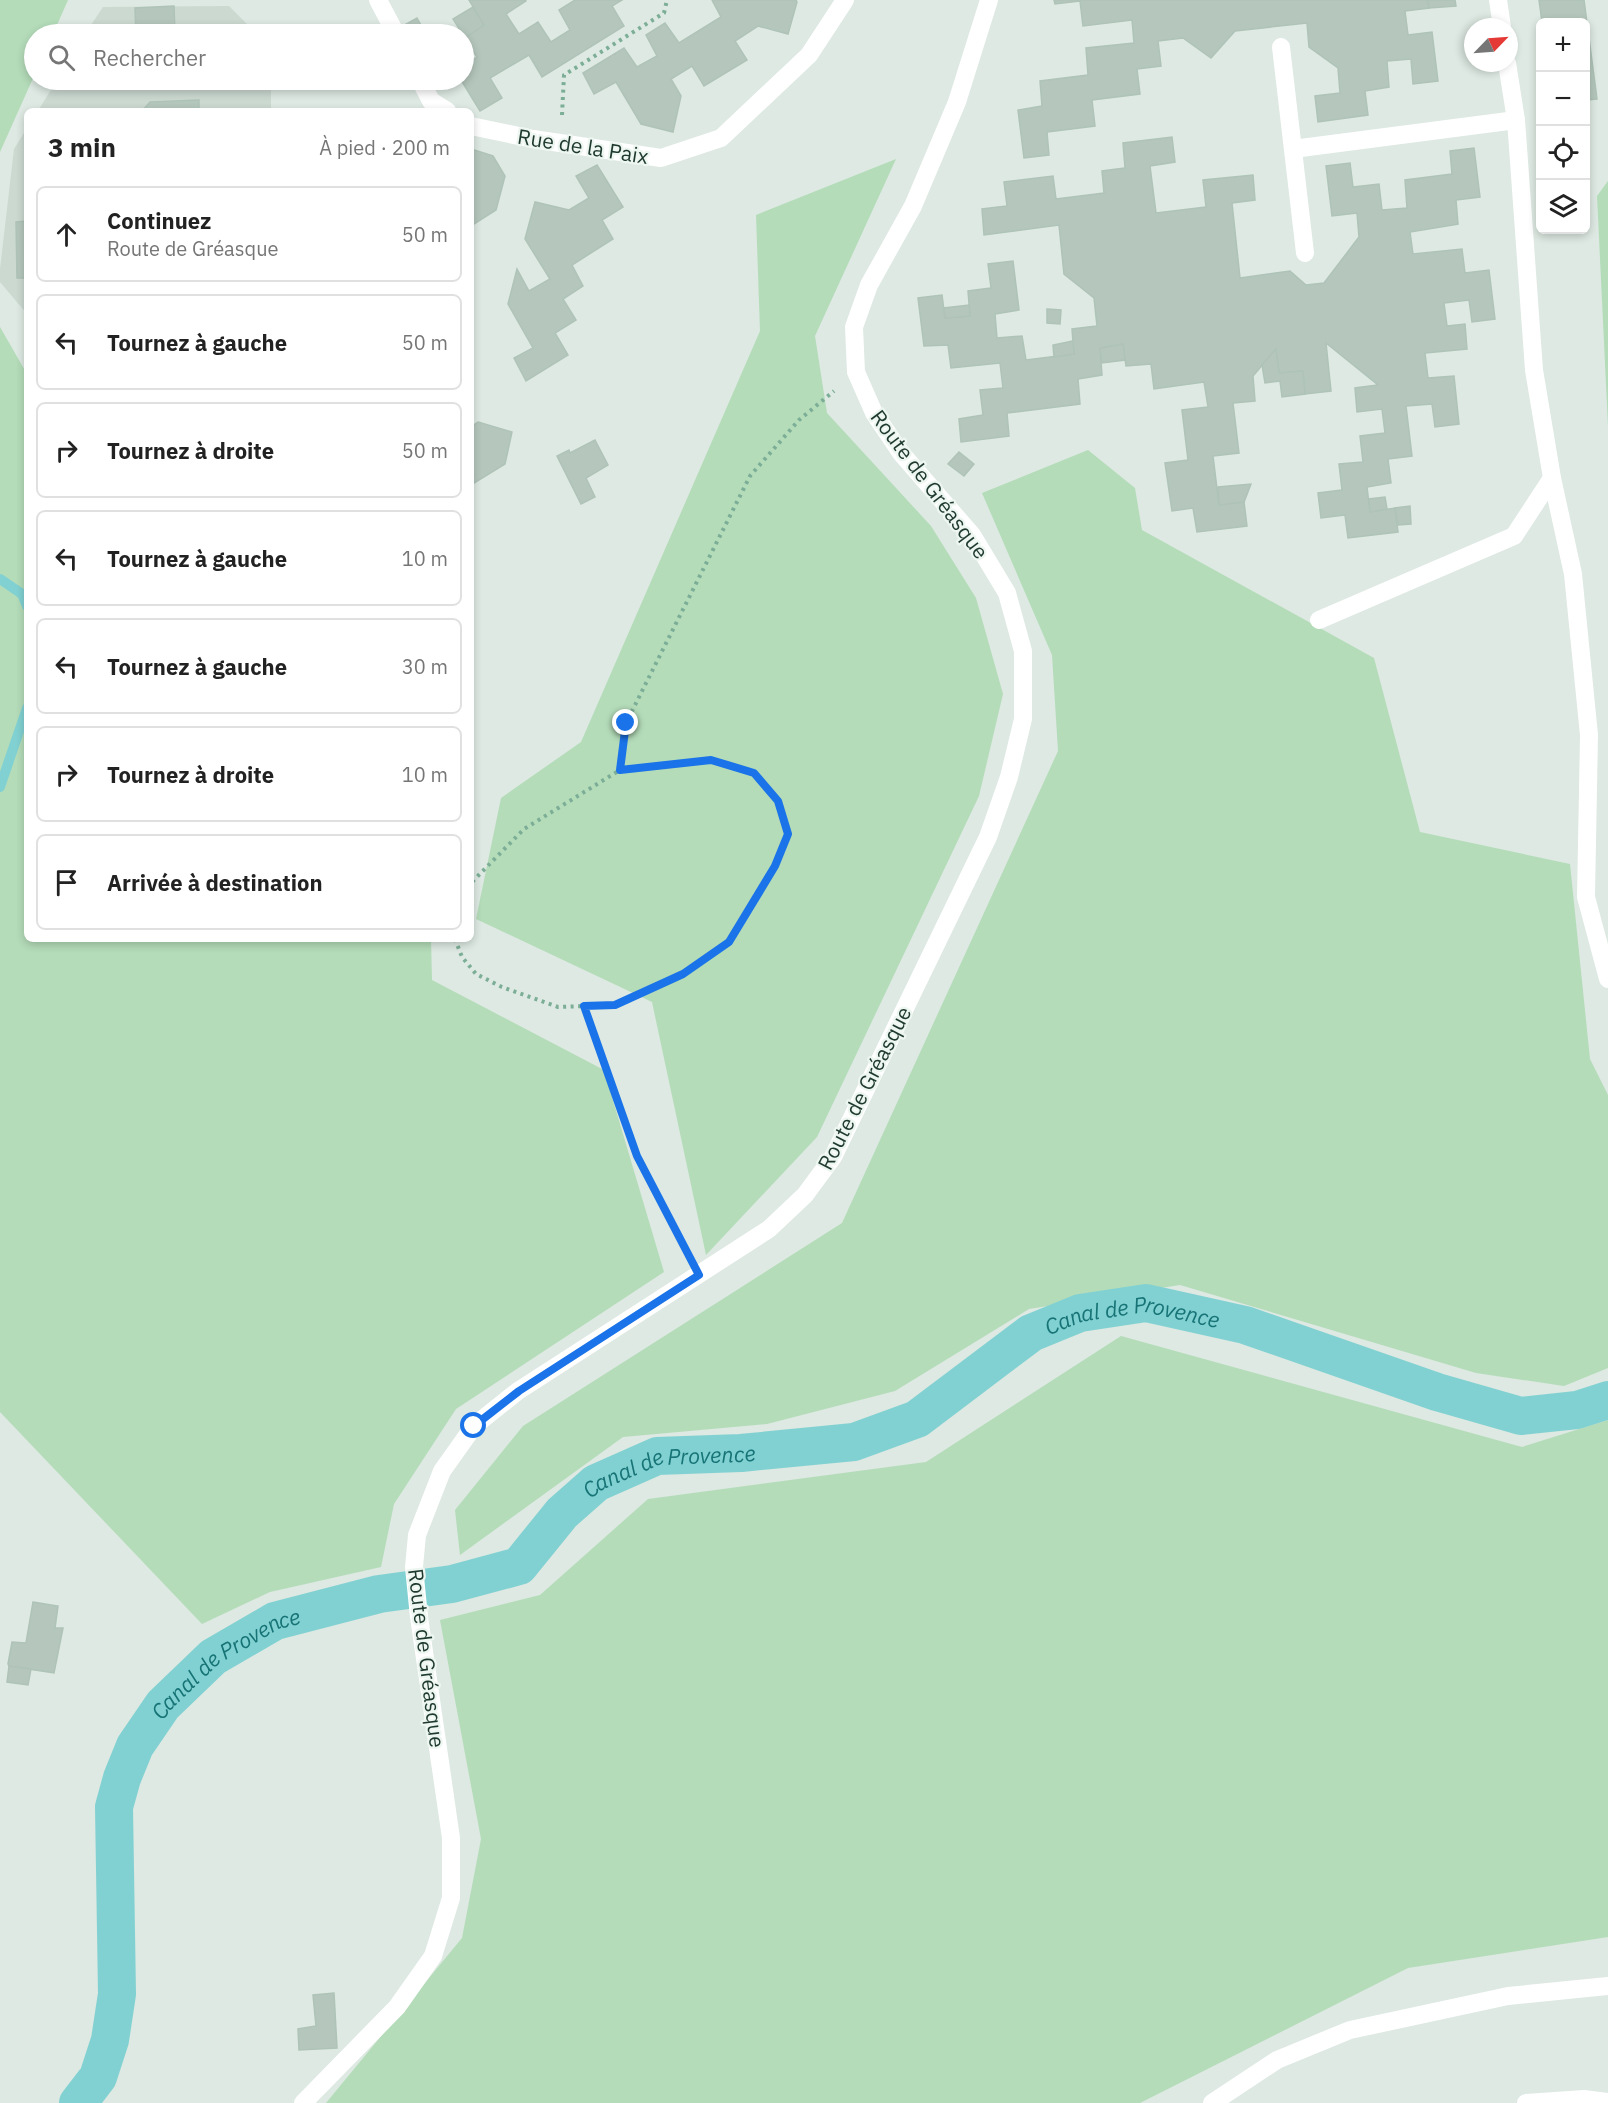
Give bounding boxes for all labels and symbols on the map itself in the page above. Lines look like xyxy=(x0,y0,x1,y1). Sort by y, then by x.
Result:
north arrow xyxy=(1464,18,1518,72)
street label: Rue de la Paix xyxy=(516,122,651,170)
street label: Route de Gréasque xyxy=(865,404,995,564)
route end xyxy=(612,709,638,735)
street label: Route de Gréasque xyxy=(811,1001,917,1175)
water label: Canal de Provence xyxy=(1040,1288,1223,1341)
route start xyxy=(460,1412,486,1438)
water label: Canal de Provence xyxy=(576,1437,757,1503)
street label: Route de Gréasque xyxy=(402,1567,452,1749)
water label: Canal de Provence xyxy=(143,1601,303,1724)

